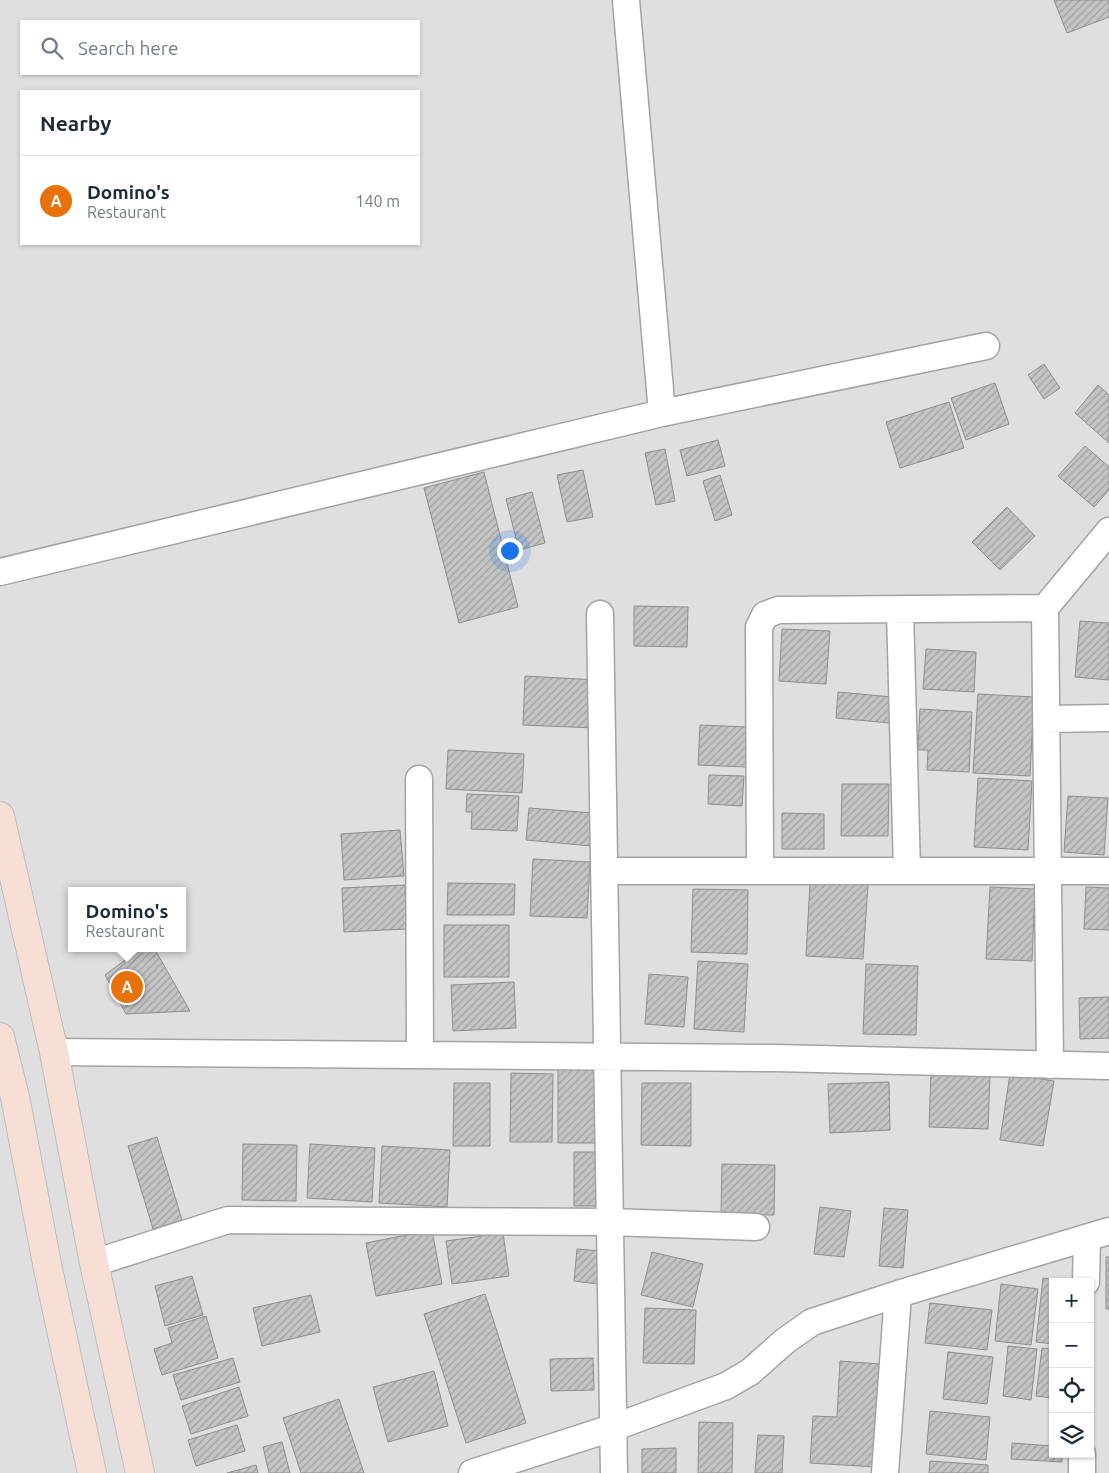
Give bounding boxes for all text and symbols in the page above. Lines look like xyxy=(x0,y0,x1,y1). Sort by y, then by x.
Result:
search box xyxy=(20,20,420,75)
icon: search xyxy=(38,34,66,62)
text: Search here xyxy=(78,37,178,59)
text: Nearby xyxy=(40,111,111,135)
text: Domino's xyxy=(87,181,170,203)
text: A xyxy=(50,192,62,210)
text: 140 m xyxy=(355,192,400,210)
text: Restaurant xyxy=(87,203,166,221)
your location xyxy=(497,538,523,564)
popup xyxy=(68,887,186,952)
text: Domino's xyxy=(86,900,168,922)
text: Restaurant xyxy=(86,922,165,940)
pin: A xyxy=(111,968,143,1006)
map controls xyxy=(1049,1278,1094,1458)
button: + xyxy=(1049,1278,1094,1323)
button: − xyxy=(1049,1323,1094,1368)
button: locate xyxy=(1049,1368,1094,1413)
button: layers xyxy=(1049,1413,1094,1458)

